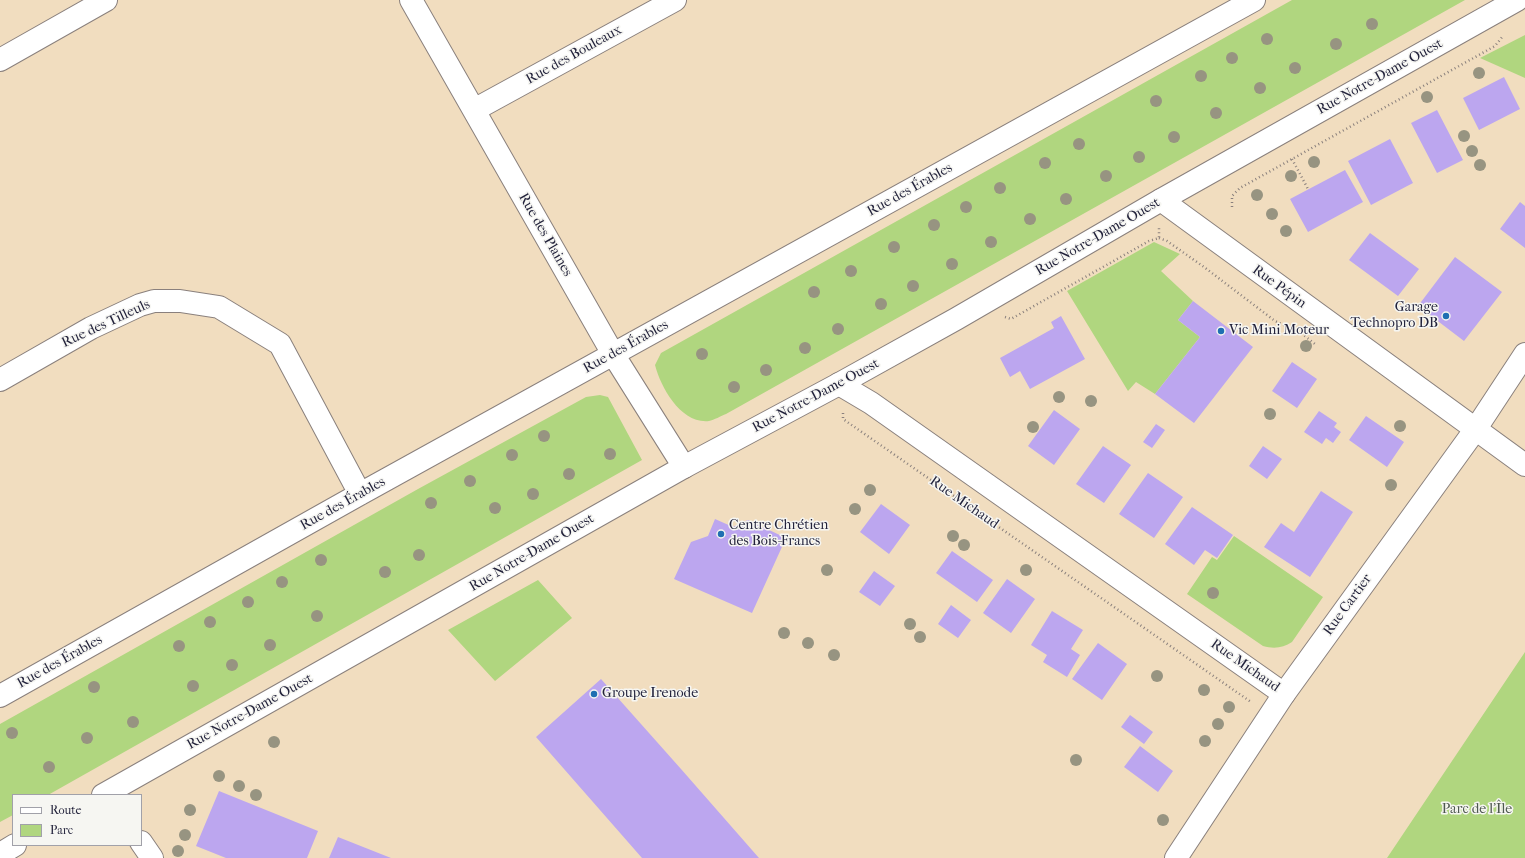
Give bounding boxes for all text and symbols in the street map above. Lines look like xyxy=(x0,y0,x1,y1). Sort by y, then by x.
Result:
street label: Rue des Bouleaux xyxy=(523,22,625,88)
street label: Rue Notre-Dame Ouest xyxy=(1314,35,1446,119)
street label: Rue des Érables xyxy=(865,160,955,220)
street label: Rue des Plaines xyxy=(514,190,576,280)
street label: Rue Notre-Dame Ouest xyxy=(1033,194,1163,280)
street label: Rue Pépin xyxy=(1249,262,1309,312)
street label: Rue des Tilleuls xyxy=(59,296,153,352)
place label: Garage Technopro DB xyxy=(1351,300,1438,332)
marker: Garage Technopro DB xyxy=(1441,311,1451,321)
street label: Rue des Érables xyxy=(581,317,671,377)
place label: Vic Mini Moteur xyxy=(1229,323,1329,339)
marker: Vic Mini Moteur xyxy=(1216,326,1226,336)
street label: Rue Notre-Dame Ouest xyxy=(750,355,882,437)
street label: Rue Michaud xyxy=(926,473,1002,533)
street label: Rue des Érables xyxy=(298,474,388,534)
street label: Rue Notre-Dame Ouest xyxy=(467,510,597,596)
place label: Centre Chrétien des Bois-Francs xyxy=(729,518,828,550)
marker: Centre Chrétien des Bois-Francs xyxy=(716,529,726,539)
street label: Rue Cartier xyxy=(1320,571,1376,639)
street label: Rue des Érables xyxy=(15,632,105,692)
street label: Rue Michaud xyxy=(1207,636,1283,696)
street label: Rue Notre-Dame Ouest xyxy=(184,670,316,754)
place label: Groupe Irenode xyxy=(602,686,698,702)
marker: Groupe Irenode xyxy=(589,689,599,699)
legend xyxy=(12,794,142,846)
park label: Parc de l'Île xyxy=(1442,802,1512,818)
text: Route xyxy=(50,803,82,817)
text: Parc xyxy=(50,823,73,837)

